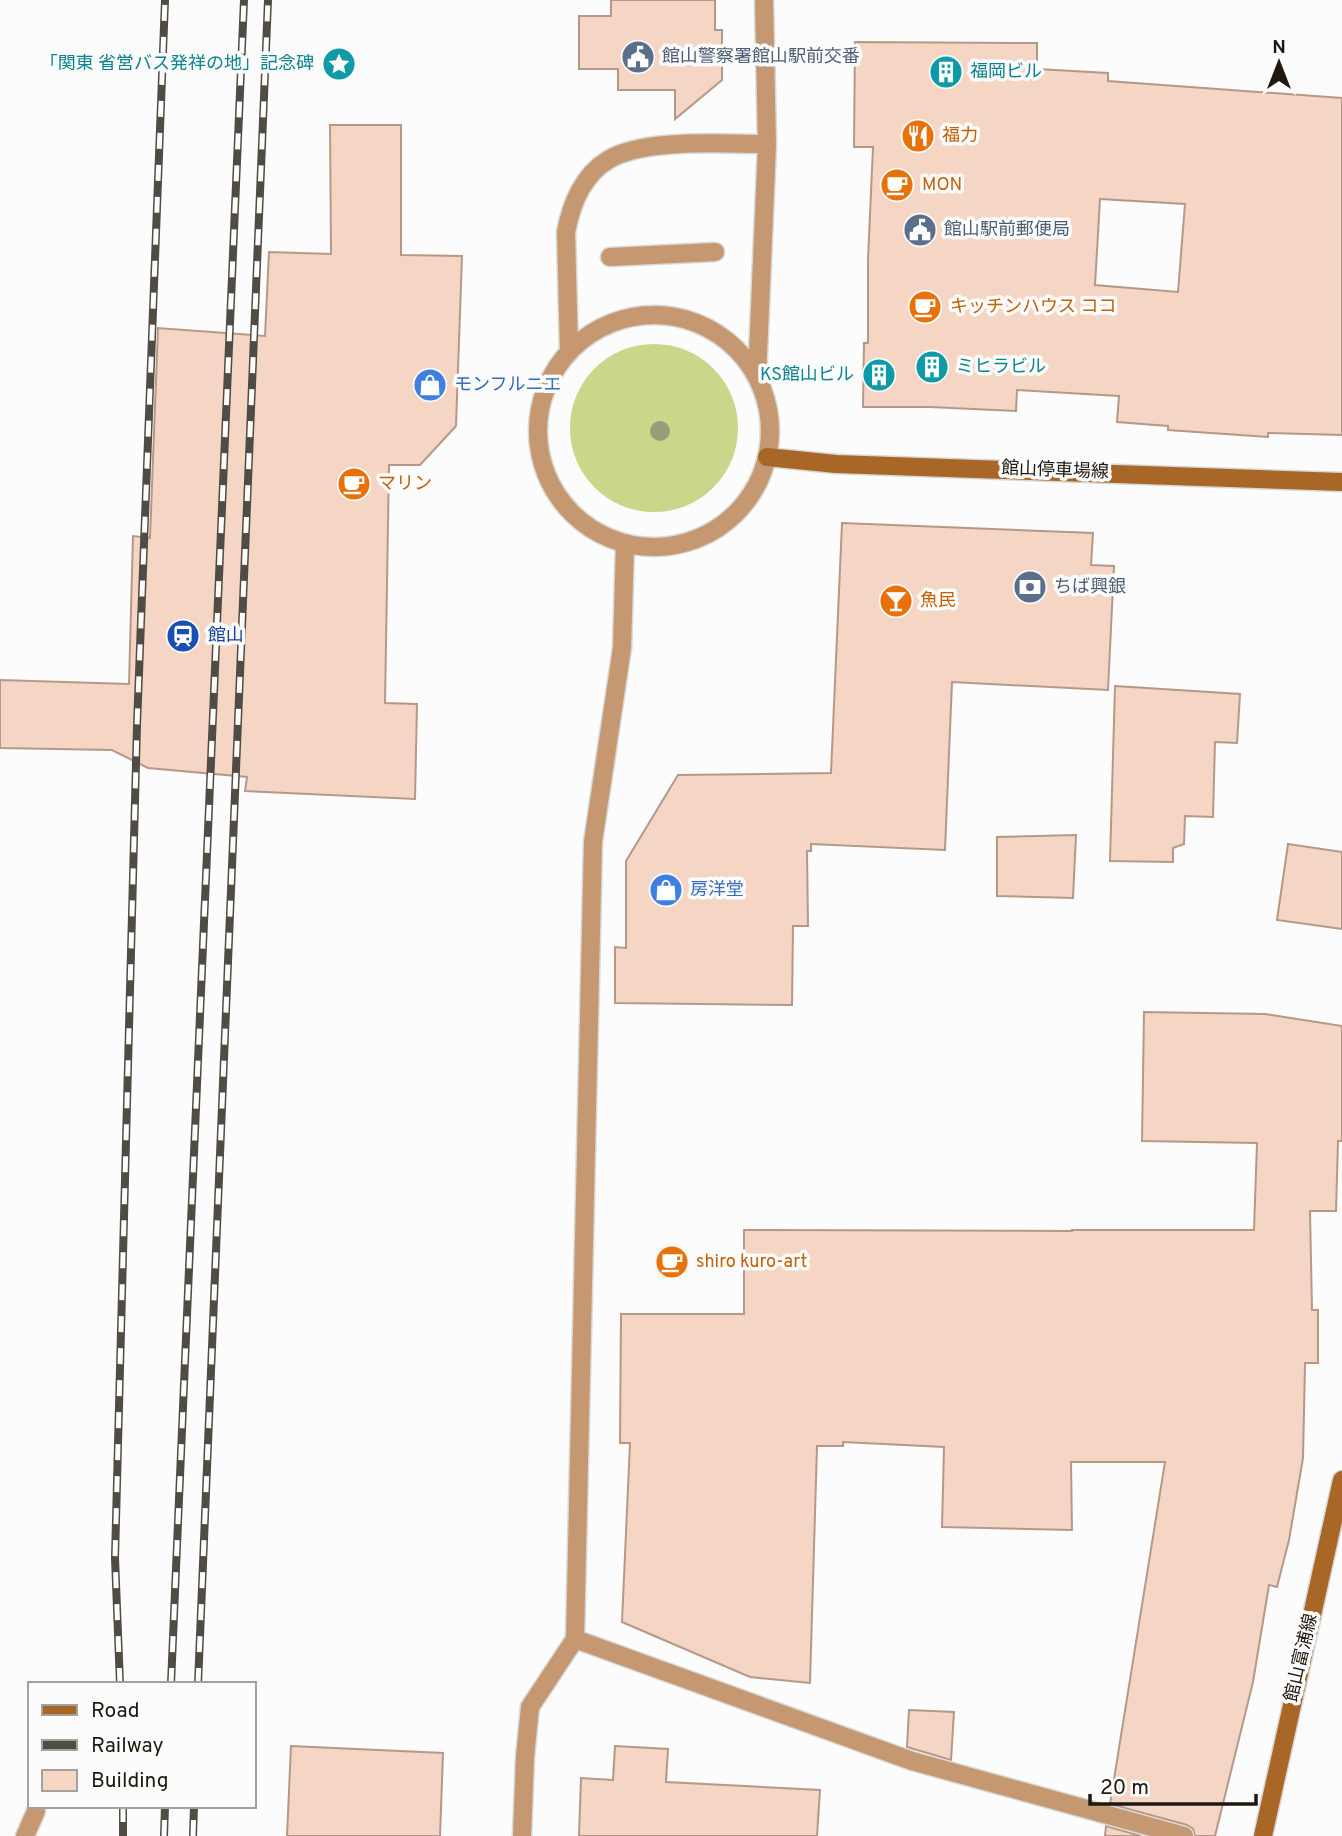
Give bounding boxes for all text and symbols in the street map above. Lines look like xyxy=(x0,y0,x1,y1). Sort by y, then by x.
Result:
north arrow xyxy=(1244,28,1314,98)
text: N xyxy=(1272,36,1286,60)
public building icon: 館山警察署館山駅前交番 xyxy=(619,38,657,76)
place icon: 「関東 省営バス発祥の地」記念碑 xyxy=(320,45,358,83)
place label: 館山警察署館山駅前交番 xyxy=(662,46,860,69)
place label: 「関東 省営バス発祥の地」記念碑 xyxy=(40,53,314,76)
building icon: 福岡ビル xyxy=(927,53,965,91)
place label: 福岡ビル xyxy=(970,61,1042,84)
restaurant icon: 福力 xyxy=(899,117,937,155)
place label: 福力 xyxy=(942,125,978,148)
cafe icon: MON xyxy=(878,166,916,204)
place label: MON xyxy=(922,174,962,197)
public building icon: 館山駅前郵便局 xyxy=(901,211,939,249)
place label: 館山駅前郵便局 xyxy=(944,219,1070,242)
cafe icon: キッチンハウス ココ xyxy=(906,288,944,326)
place label: キッチンハウス ココ xyxy=(950,296,1116,319)
building icon: ミヒラビル xyxy=(913,348,951,386)
building icon: KS館山ビル xyxy=(860,356,898,394)
place label: ミヒラビル xyxy=(956,356,1046,379)
place label: KS館山ビル xyxy=(760,364,854,387)
shop icon: モンフルニエ xyxy=(411,366,449,404)
place label: モンフルニエ xyxy=(454,374,561,397)
street label: 館山停車場線 xyxy=(1001,458,1109,484)
cafe icon: マリン xyxy=(335,465,373,503)
place label: マリン xyxy=(378,473,432,496)
bank icon: ちば興銀 xyxy=(1011,568,1049,606)
place label: ちば興銀 xyxy=(1054,576,1126,599)
bar icon: 魚民 xyxy=(877,582,915,620)
place label: 魚民 xyxy=(920,590,956,613)
station icon: 館山 xyxy=(164,617,202,655)
place label: 館山 xyxy=(208,625,244,648)
shop icon: 房洋堂 xyxy=(647,871,685,909)
place label: 房洋堂 xyxy=(690,879,744,902)
cafe icon: shiro kuro-art xyxy=(653,1243,691,1281)
place label: shiro kuro-art xyxy=(696,1251,807,1274)
street label: 館山富浦線 xyxy=(1281,1612,1323,1704)
legend xyxy=(28,1682,256,1808)
text: Road xyxy=(91,1698,140,1725)
text: Railway xyxy=(91,1733,164,1760)
scale bar xyxy=(1090,1762,1256,1806)
text: Building xyxy=(91,1768,169,1795)
text: 20 m xyxy=(1100,1775,1149,1802)

